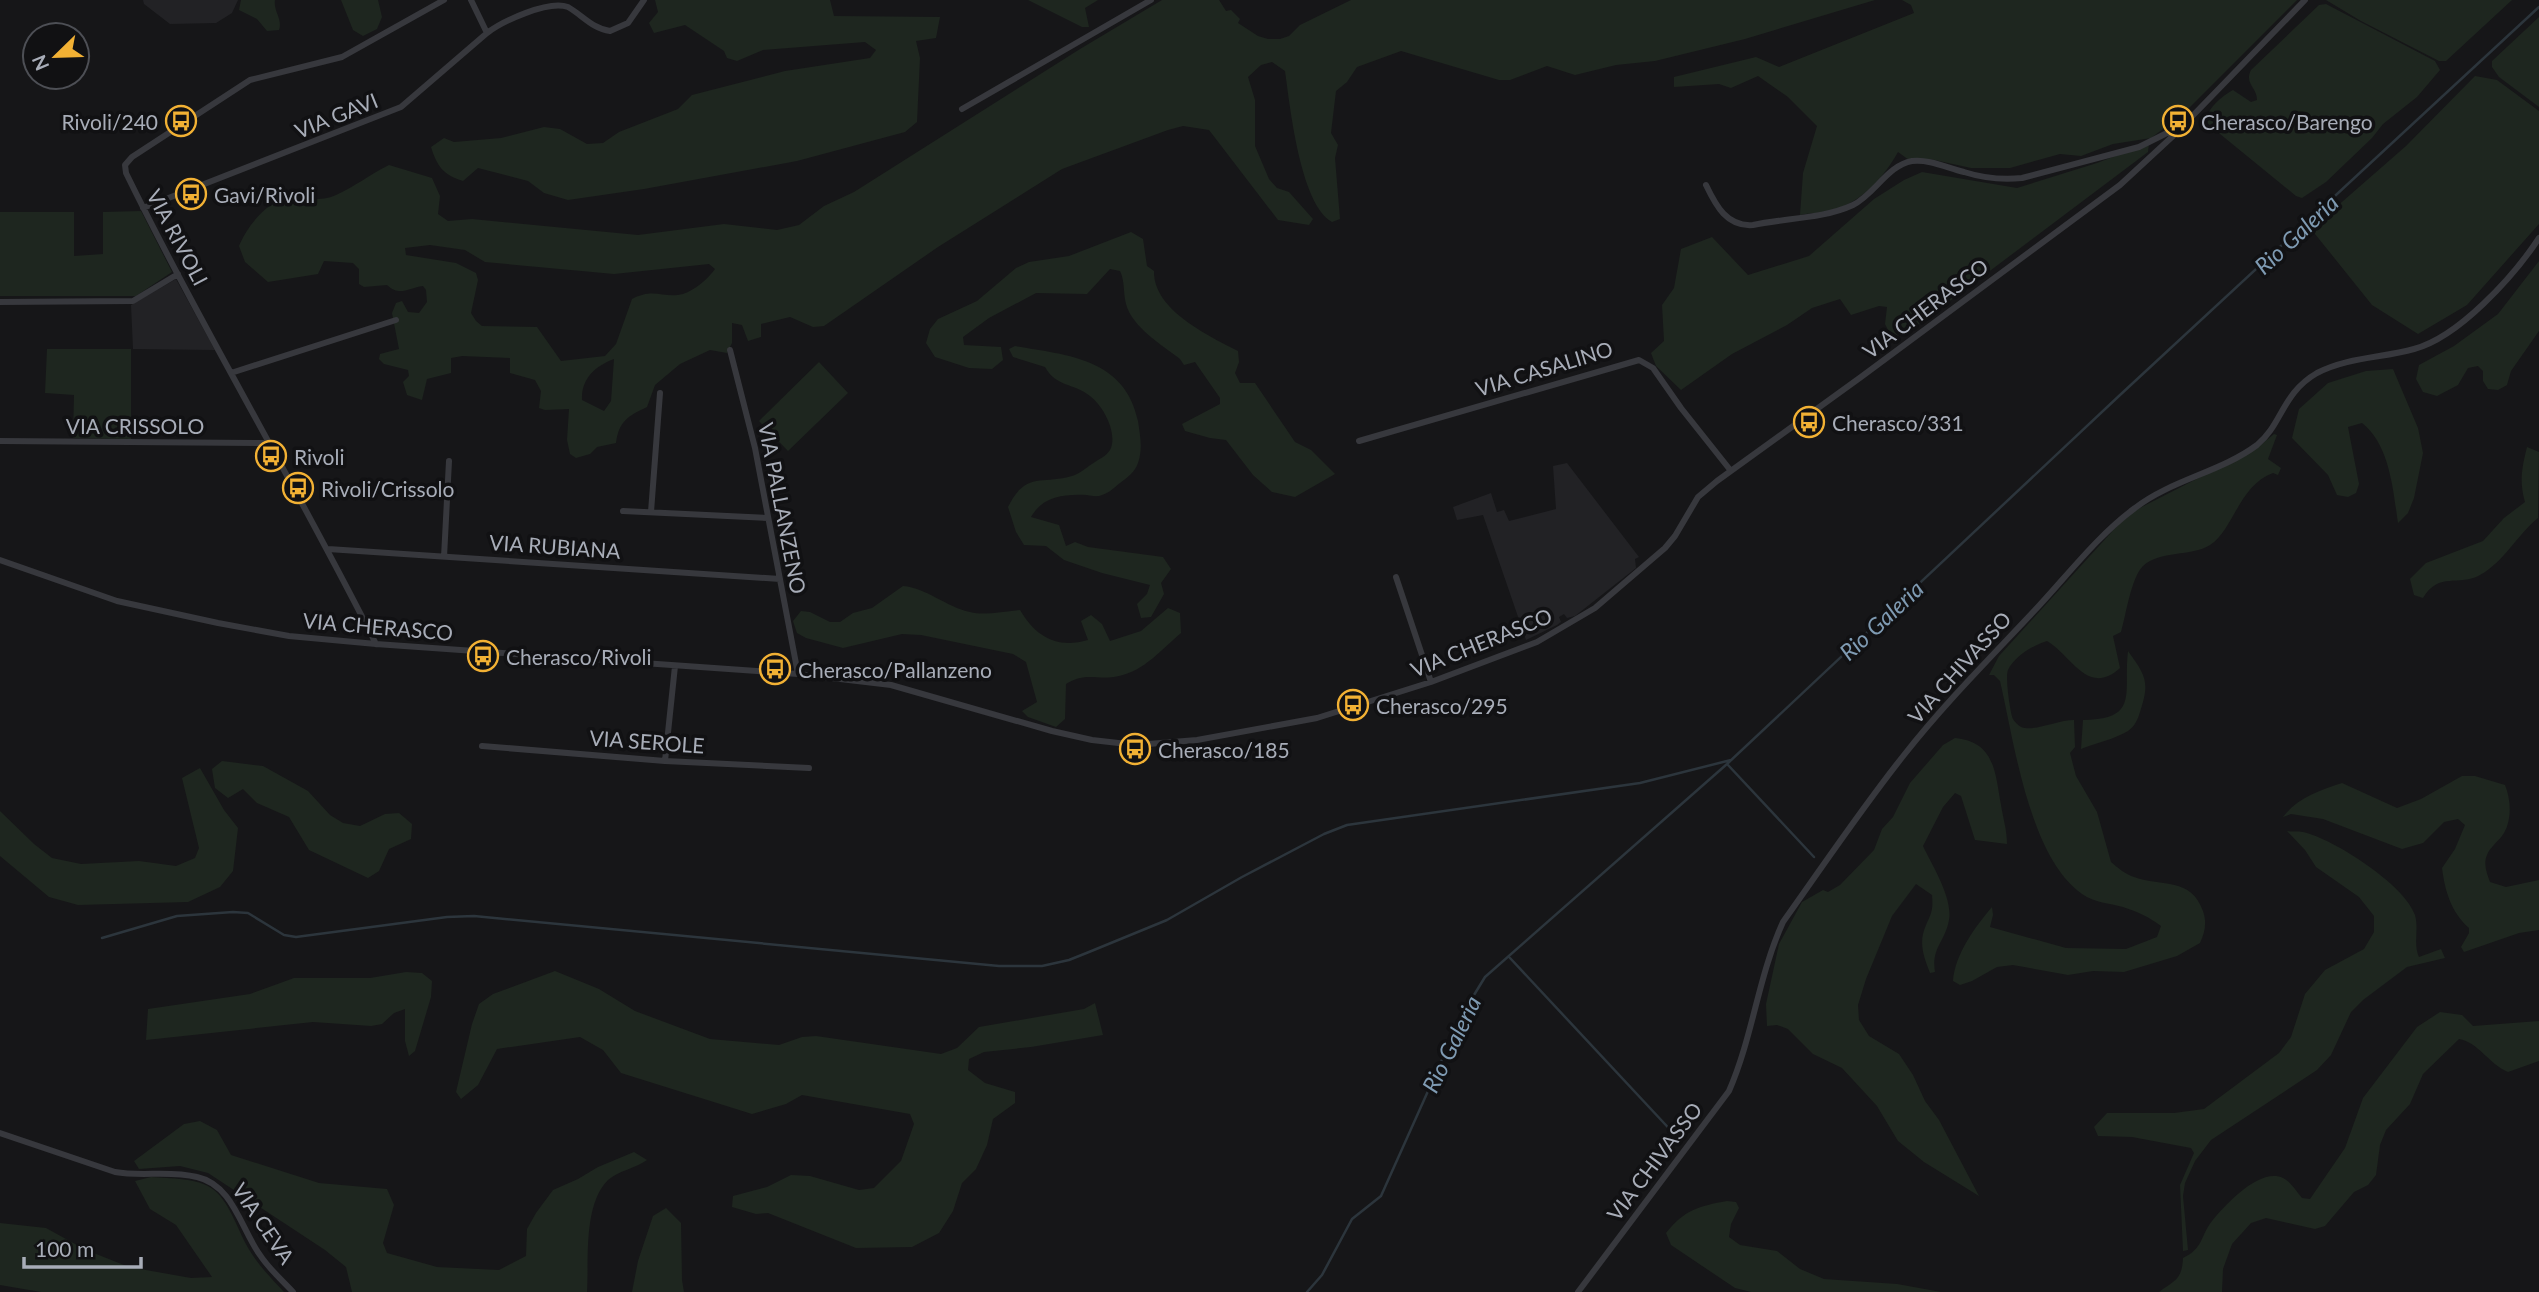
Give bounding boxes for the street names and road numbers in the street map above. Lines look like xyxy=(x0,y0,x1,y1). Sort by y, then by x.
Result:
street label: VIA GAVI xyxy=(291,87,381,143)
street label: VIA RIVOLI xyxy=(142,185,214,289)
street label: VIA CHERASCO xyxy=(1857,253,1993,363)
street label: VIA CASALINO xyxy=(1472,335,1616,401)
street label: VIA CRISSOLO xyxy=(66,413,204,438)
street label: VIA PALLANZENO xyxy=(754,420,812,596)
street label: VIA RUBIANA xyxy=(489,529,622,563)
street label: VIA CHERASCO xyxy=(1407,602,1555,682)
street label: VIA CHIVASSO xyxy=(1902,606,2016,728)
street label: VIA CHERASCO xyxy=(302,607,454,645)
street label: VIA SEROLE xyxy=(589,725,705,757)
street label: VIA CHIVASSO xyxy=(1601,1097,1707,1225)
street label: VIA CEVA xyxy=(228,1178,301,1269)

